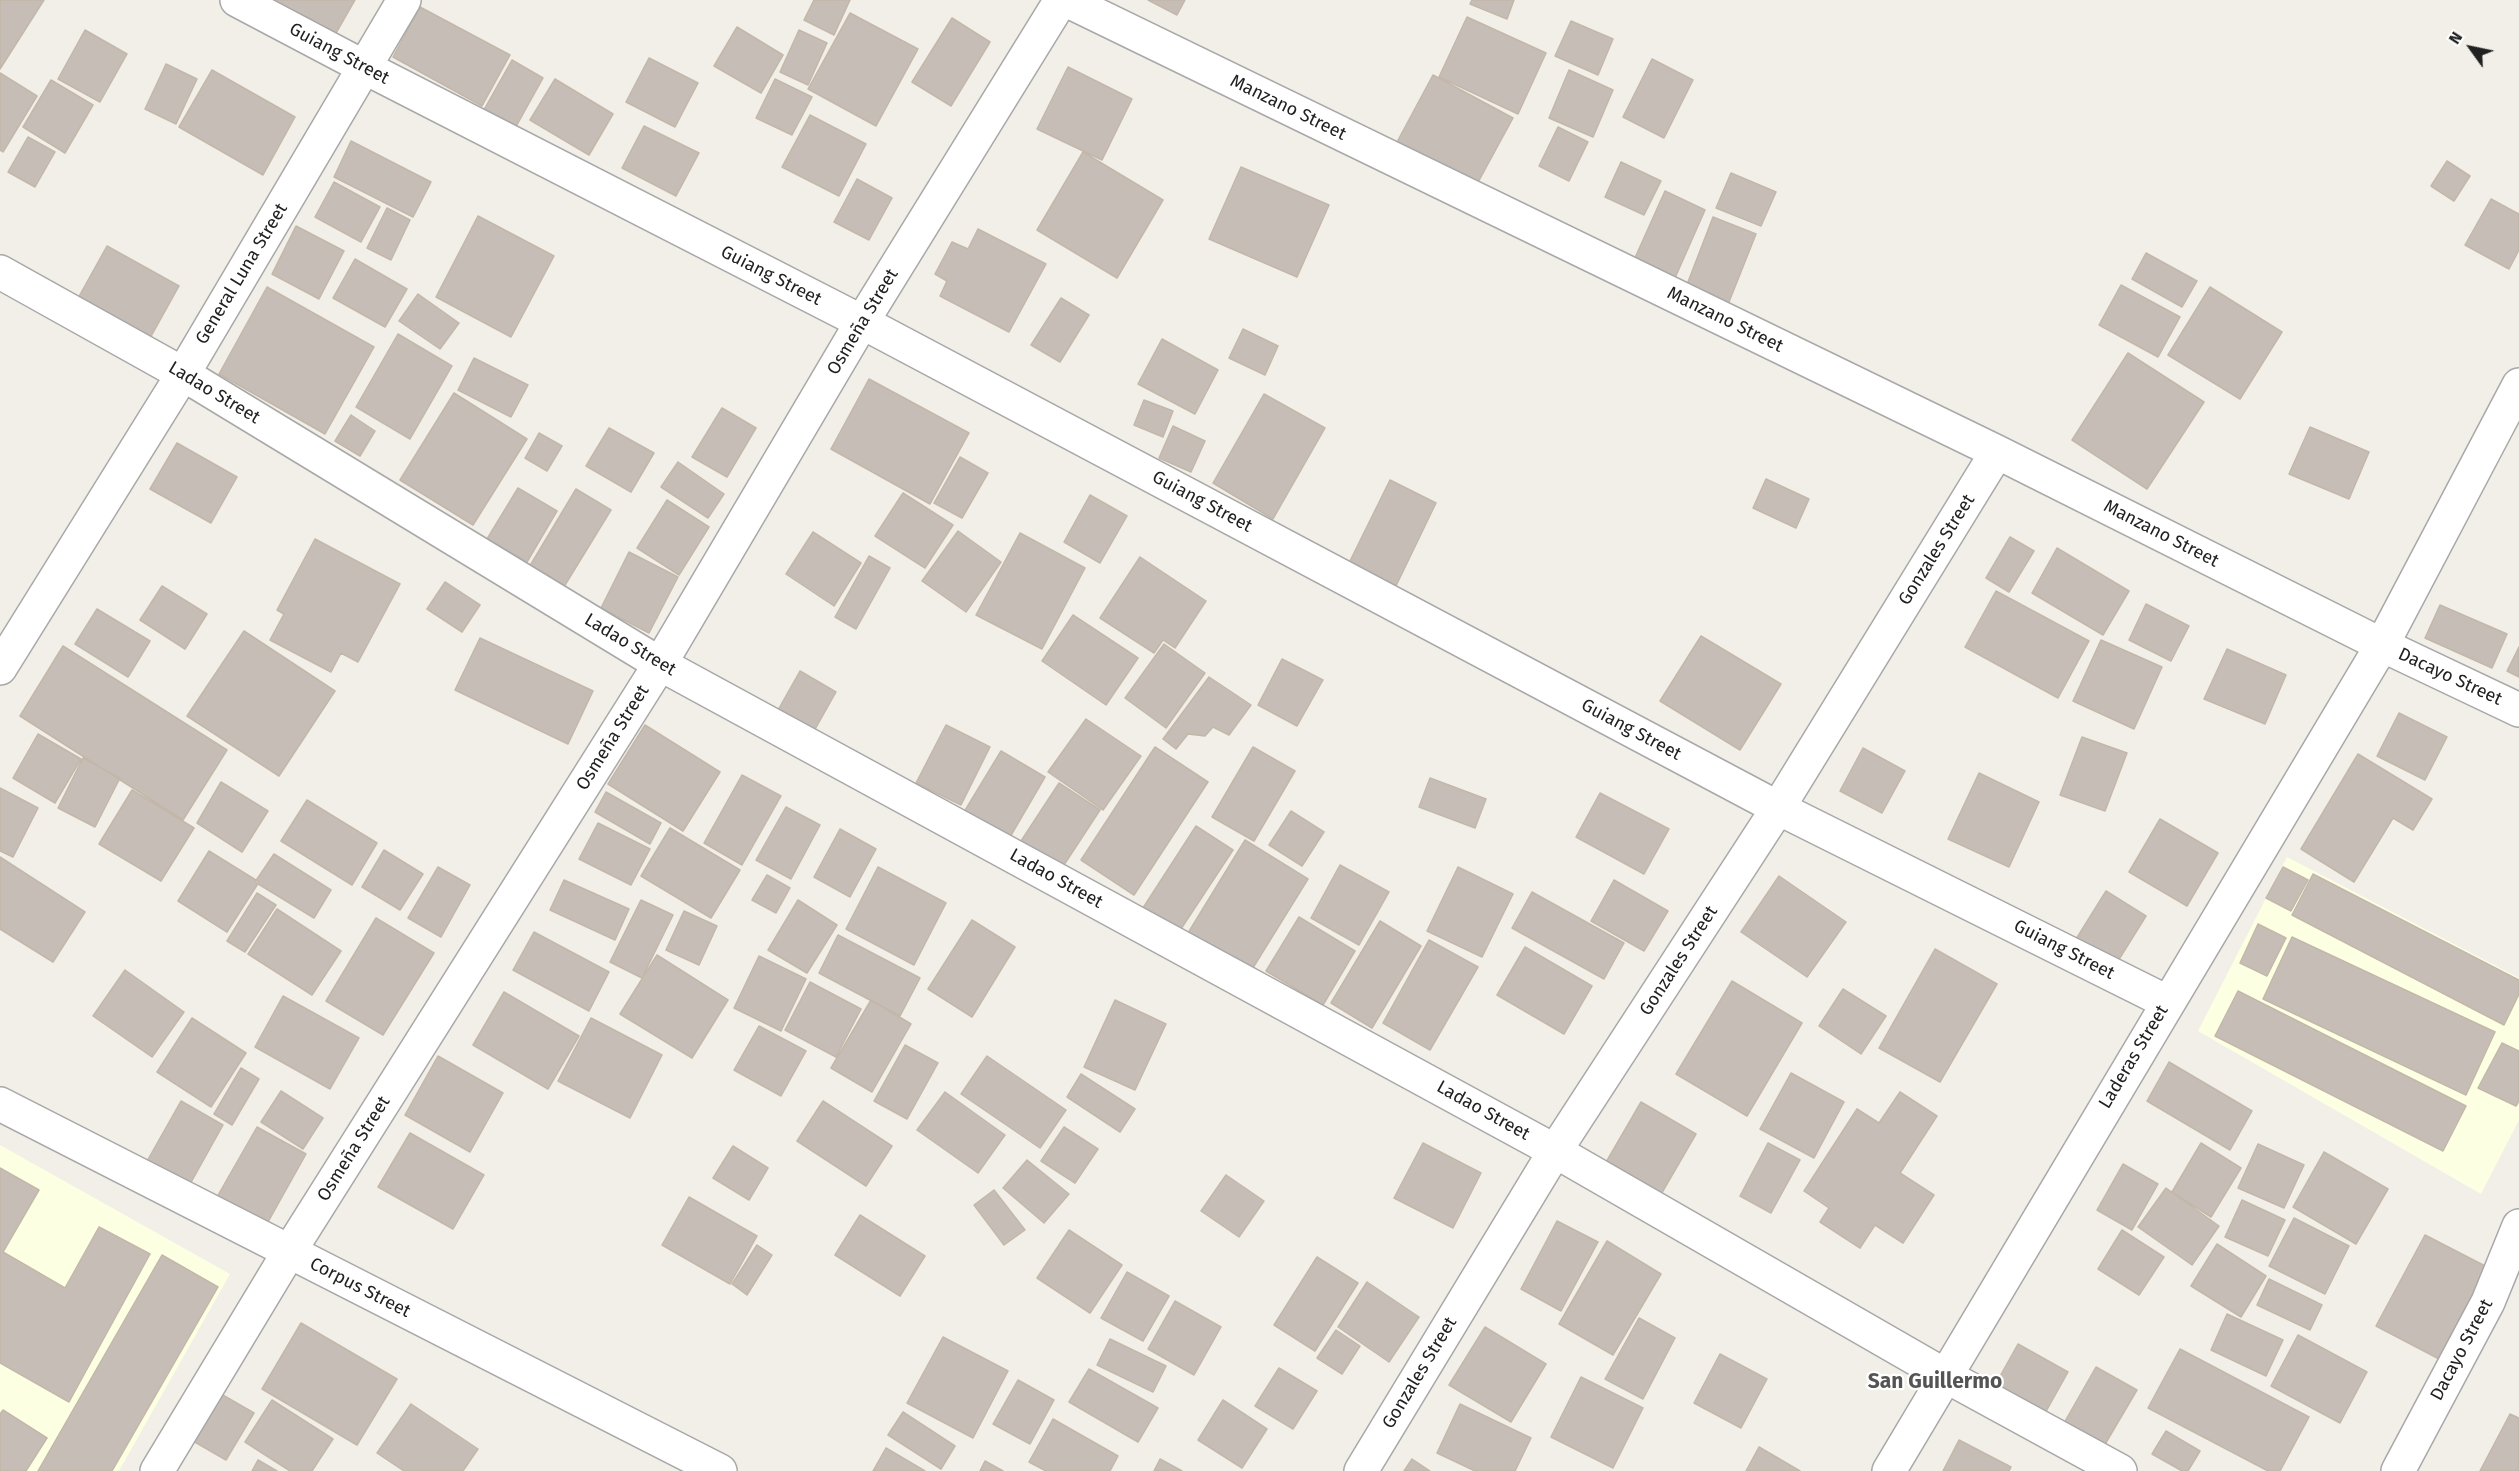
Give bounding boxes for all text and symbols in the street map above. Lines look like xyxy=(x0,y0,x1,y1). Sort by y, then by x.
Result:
north arrow xyxy=(2441,18,2501,78)
street label: Guiang Street xyxy=(285,19,393,89)
text: N xyxy=(2445,28,2466,48)
street label: Manzano Street xyxy=(1226,71,1350,145)
street label: General Luna Street xyxy=(191,200,293,348)
street label: Guiang Street xyxy=(717,241,825,311)
street label: Osmeña Street xyxy=(823,265,903,379)
street label: Manzano Street xyxy=(1663,283,1787,357)
street label: Ladao Street xyxy=(164,357,264,429)
street label: Guiang Street xyxy=(1148,467,1256,537)
street label: Gonzales Street xyxy=(1894,491,1980,609)
street label: Manzano Street xyxy=(2100,496,2222,572)
street label: Ladao Street xyxy=(580,609,680,681)
street label: Dacayo Street xyxy=(2395,644,2505,710)
street label: Osmeña Street xyxy=(572,681,654,795)
street label: Guiang Street xyxy=(1577,695,1685,765)
street label: Ladao Street xyxy=(1006,845,1106,913)
street label: Gonzales Street xyxy=(1635,902,1723,1020)
street label: Guiang Street xyxy=(2010,915,2118,985)
street label: Laderas Street xyxy=(2095,1001,2173,1113)
street label: Ladao Street xyxy=(1433,1077,1533,1145)
street label: Osmeña Street xyxy=(313,1092,395,1206)
street label: Corpus Street xyxy=(306,1253,414,1323)
street label: Dacayo Street xyxy=(2426,1295,2498,1405)
street label: Gonzales Street xyxy=(1378,1313,1462,1433)
district label: San Guillermo xyxy=(1868,1369,2002,1395)

